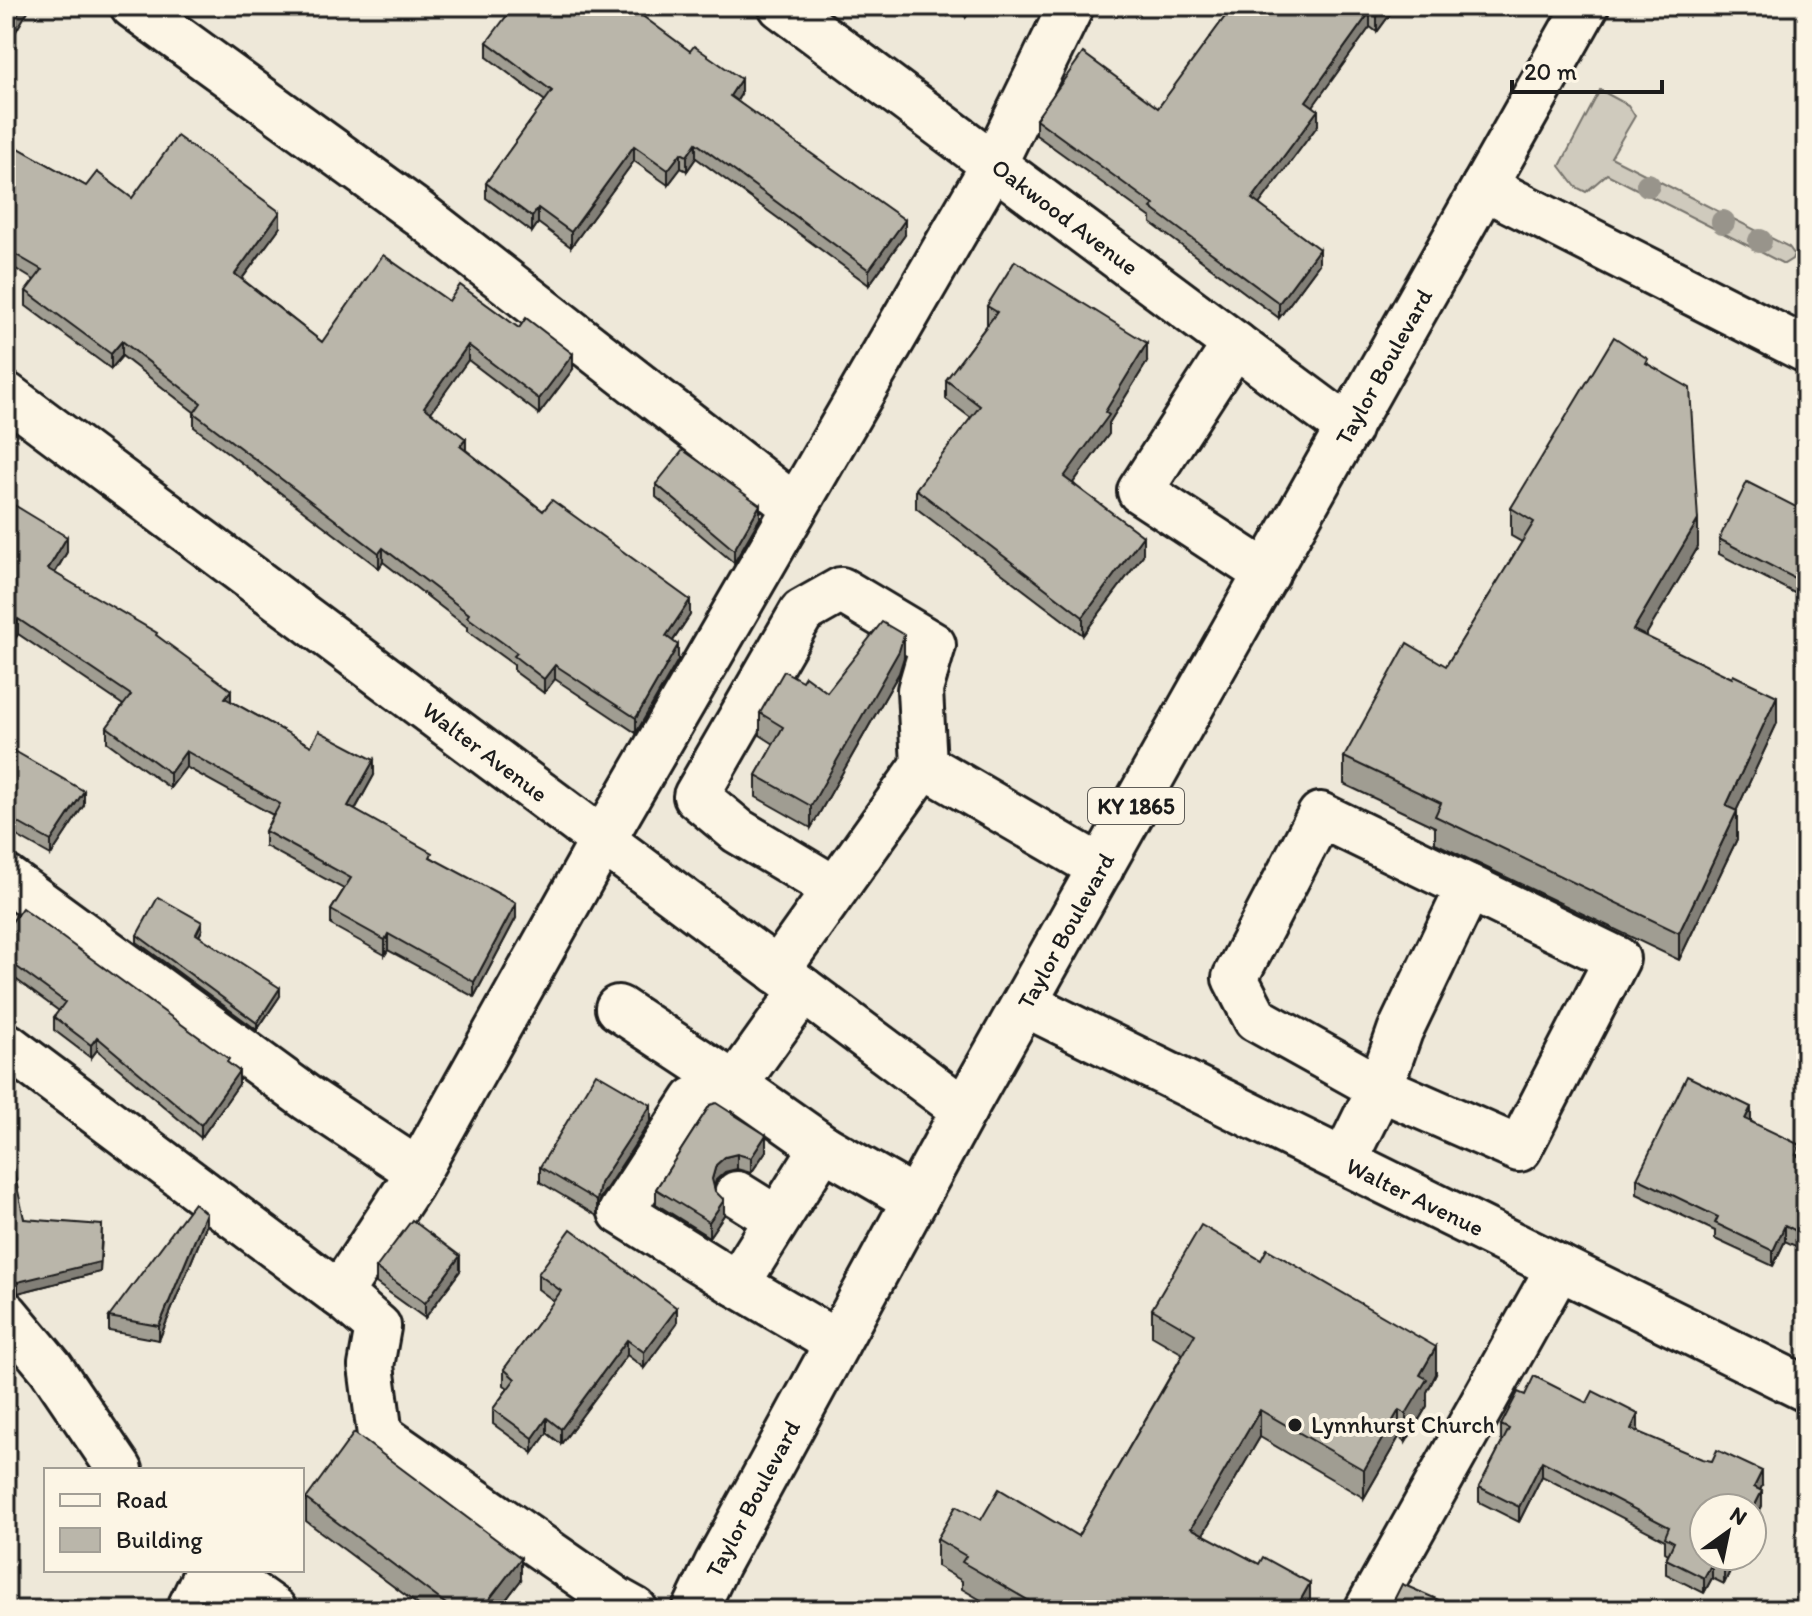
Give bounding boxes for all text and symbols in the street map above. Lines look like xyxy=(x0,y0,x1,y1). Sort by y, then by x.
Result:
scale bar xyxy=(1512,44,1662,94)
text: 20 m xyxy=(1524,57,1577,86)
street label: Oakwood Avenue xyxy=(986,152,1144,281)
street label: Taylor Boulevard xyxy=(1329,284,1438,450)
street label: Walter Avenue xyxy=(417,695,554,808)
road number: KY 1865 xyxy=(1088,788,1184,824)
street label: Taylor Boulevard xyxy=(1011,848,1120,1014)
street label: Walter Avenue xyxy=(1342,1151,1489,1242)
place label: Lynnhurst Church xyxy=(1311,1410,1495,1439)
street label: Taylor Boulevard xyxy=(699,1415,806,1582)
marker: Lynnhurst Church xyxy=(1286,1416,1304,1434)
legend xyxy=(44,1468,304,1572)
text: Road xyxy=(116,1485,168,1514)
north arrow xyxy=(1688,1492,1768,1572)
text: N xyxy=(1725,1500,1752,1531)
text: Building xyxy=(116,1525,203,1554)

